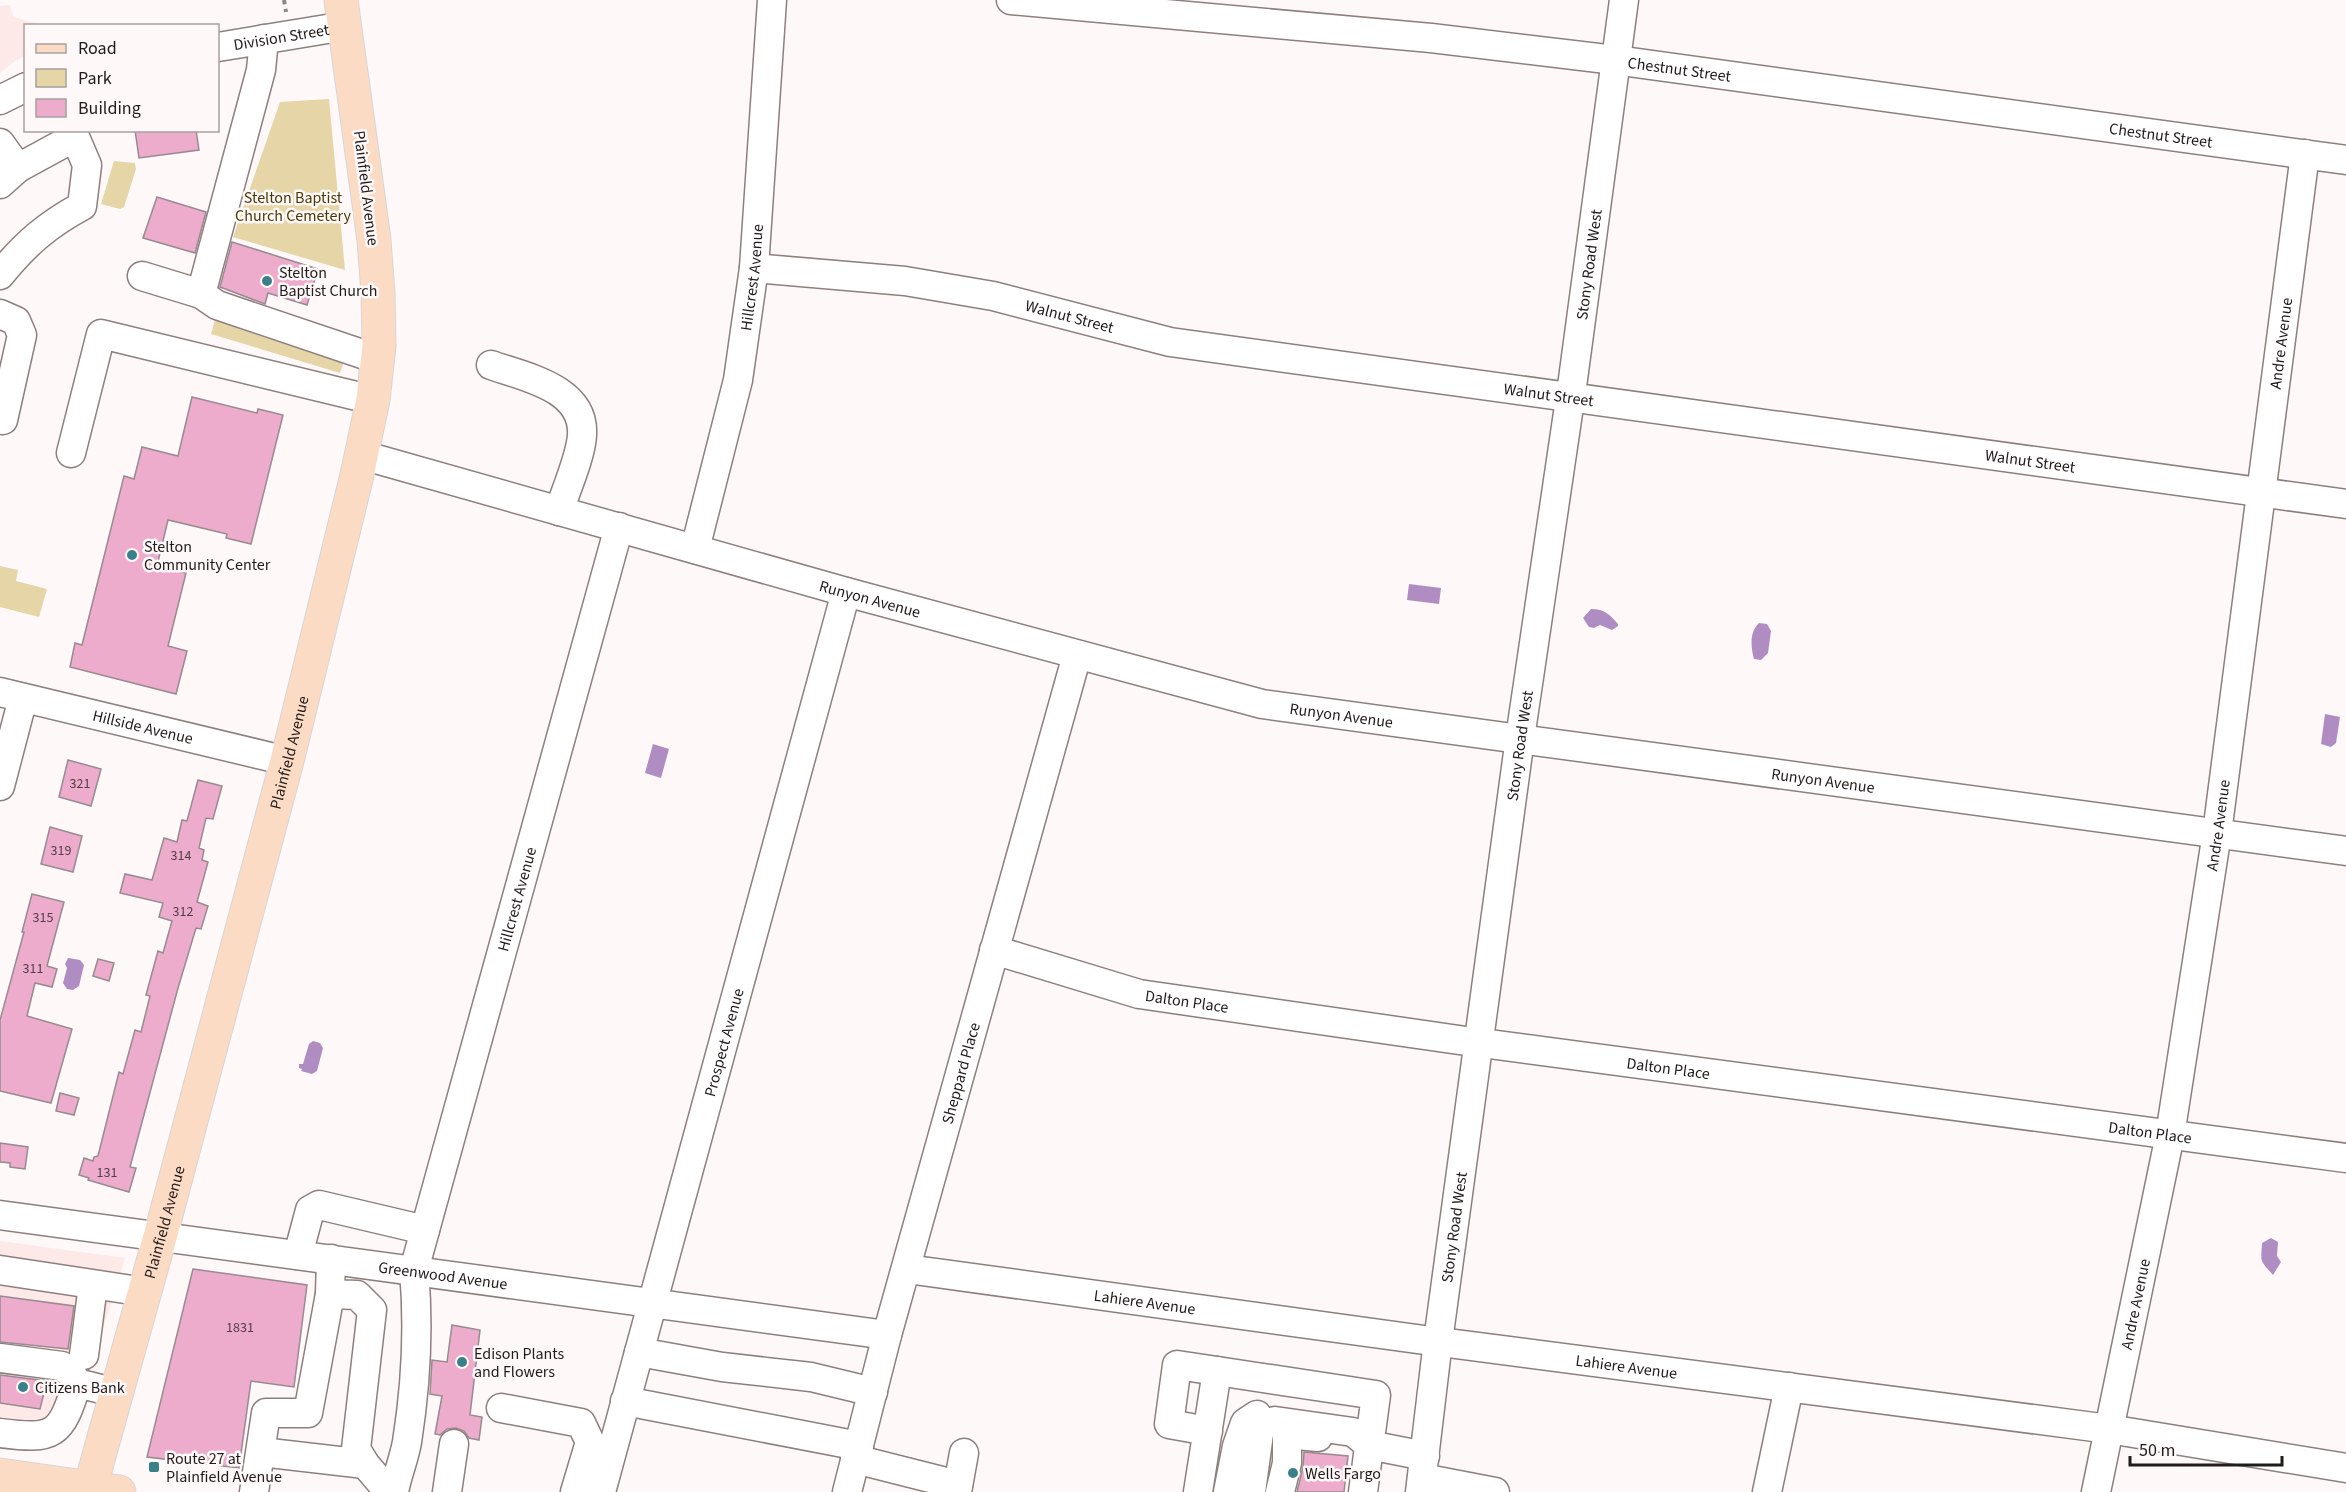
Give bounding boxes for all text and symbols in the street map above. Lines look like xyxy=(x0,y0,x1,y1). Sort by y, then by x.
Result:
street label: Division Street xyxy=(232,19,331,56)
legend xyxy=(24,24,219,132)
text: Road xyxy=(78,36,117,61)
street label: Chestnut Street xyxy=(1626,52,1733,88)
text: Park xyxy=(78,66,112,91)
text: Building xyxy=(78,96,141,121)
street label: Chestnut Street xyxy=(2108,118,2214,154)
street label: Plainfield Avenue xyxy=(348,129,384,247)
park label: Stelton Baptist Church Cemetery xyxy=(235,187,351,227)
street label: Stony Road West xyxy=(1571,207,1608,321)
street label: Hillcrest Avenue xyxy=(735,223,769,332)
place label: Stelton Baptist Church xyxy=(279,262,377,302)
marker: Stelton Baptist Church xyxy=(260,274,274,288)
street label: Walnut Street xyxy=(1023,295,1117,339)
street label: Andre Avenue xyxy=(2265,296,2298,391)
street label: Walnut Street xyxy=(1502,378,1596,412)
street label: Walnut Street xyxy=(1984,444,2077,479)
place label: Stelton Community Center xyxy=(144,536,271,576)
marker: Stelton Community Center xyxy=(125,548,139,562)
street label: Runyon Avenue xyxy=(817,575,923,624)
street label: Stony Road West xyxy=(1502,688,1539,802)
street label: Plainfield Avenue xyxy=(265,694,315,812)
street label: Runyon Avenue xyxy=(1288,698,1394,734)
street label: Hillside Avenue xyxy=(90,705,195,750)
street label: Runyon Avenue xyxy=(1770,763,1876,799)
house number: 321 xyxy=(70,774,90,794)
street label: Andre Avenue xyxy=(2201,778,2236,873)
house number: 319 xyxy=(51,841,71,861)
street label: Hillcrest Avenue xyxy=(492,845,542,954)
house number: 314 xyxy=(171,846,191,866)
house number: 312 xyxy=(173,902,193,922)
house number: 315 xyxy=(33,908,53,928)
house number: 311 xyxy=(23,959,43,979)
street label: Dalton Place xyxy=(1144,985,1230,1019)
street label: Prospect Avenue xyxy=(699,986,750,1099)
street label: Sheppard Place xyxy=(937,1020,986,1127)
street label: Dalton Place xyxy=(1625,1052,1711,1085)
street label: Dalton Place xyxy=(2107,1116,2193,1149)
house number: 131 xyxy=(97,1163,117,1183)
street label: Plainfield Avenue xyxy=(139,1163,191,1281)
street label: Stony Road West xyxy=(1436,1170,1473,1284)
street label: Greenwood Avenue xyxy=(377,1256,509,1296)
street label: Andre Avenue xyxy=(2116,1257,2156,1352)
street label: Lahiere Avenue xyxy=(1092,1285,1197,1320)
house number: 1831 xyxy=(226,1318,254,1338)
place label: Edison Plants and Flowers xyxy=(474,1343,565,1383)
street label: Lahiere Avenue xyxy=(1574,1350,1679,1385)
marker: Edison Plants and Flowers xyxy=(455,1355,469,1369)
place label: Citizens Bank xyxy=(35,1377,125,1399)
marker: Citizens Bank xyxy=(16,1380,30,1394)
scale bar xyxy=(2130,1429,2282,1467)
text: 50 m xyxy=(2139,1438,2175,1463)
place label: Route 27 at Plainfield Avenue xyxy=(166,1448,282,1488)
marker: Route 27 at Plainfield Avenue xyxy=(147,1460,161,1474)
place label: Wells Fargo xyxy=(1305,1463,1381,1485)
marker: Wells Fargo xyxy=(1286,1466,1300,1480)

